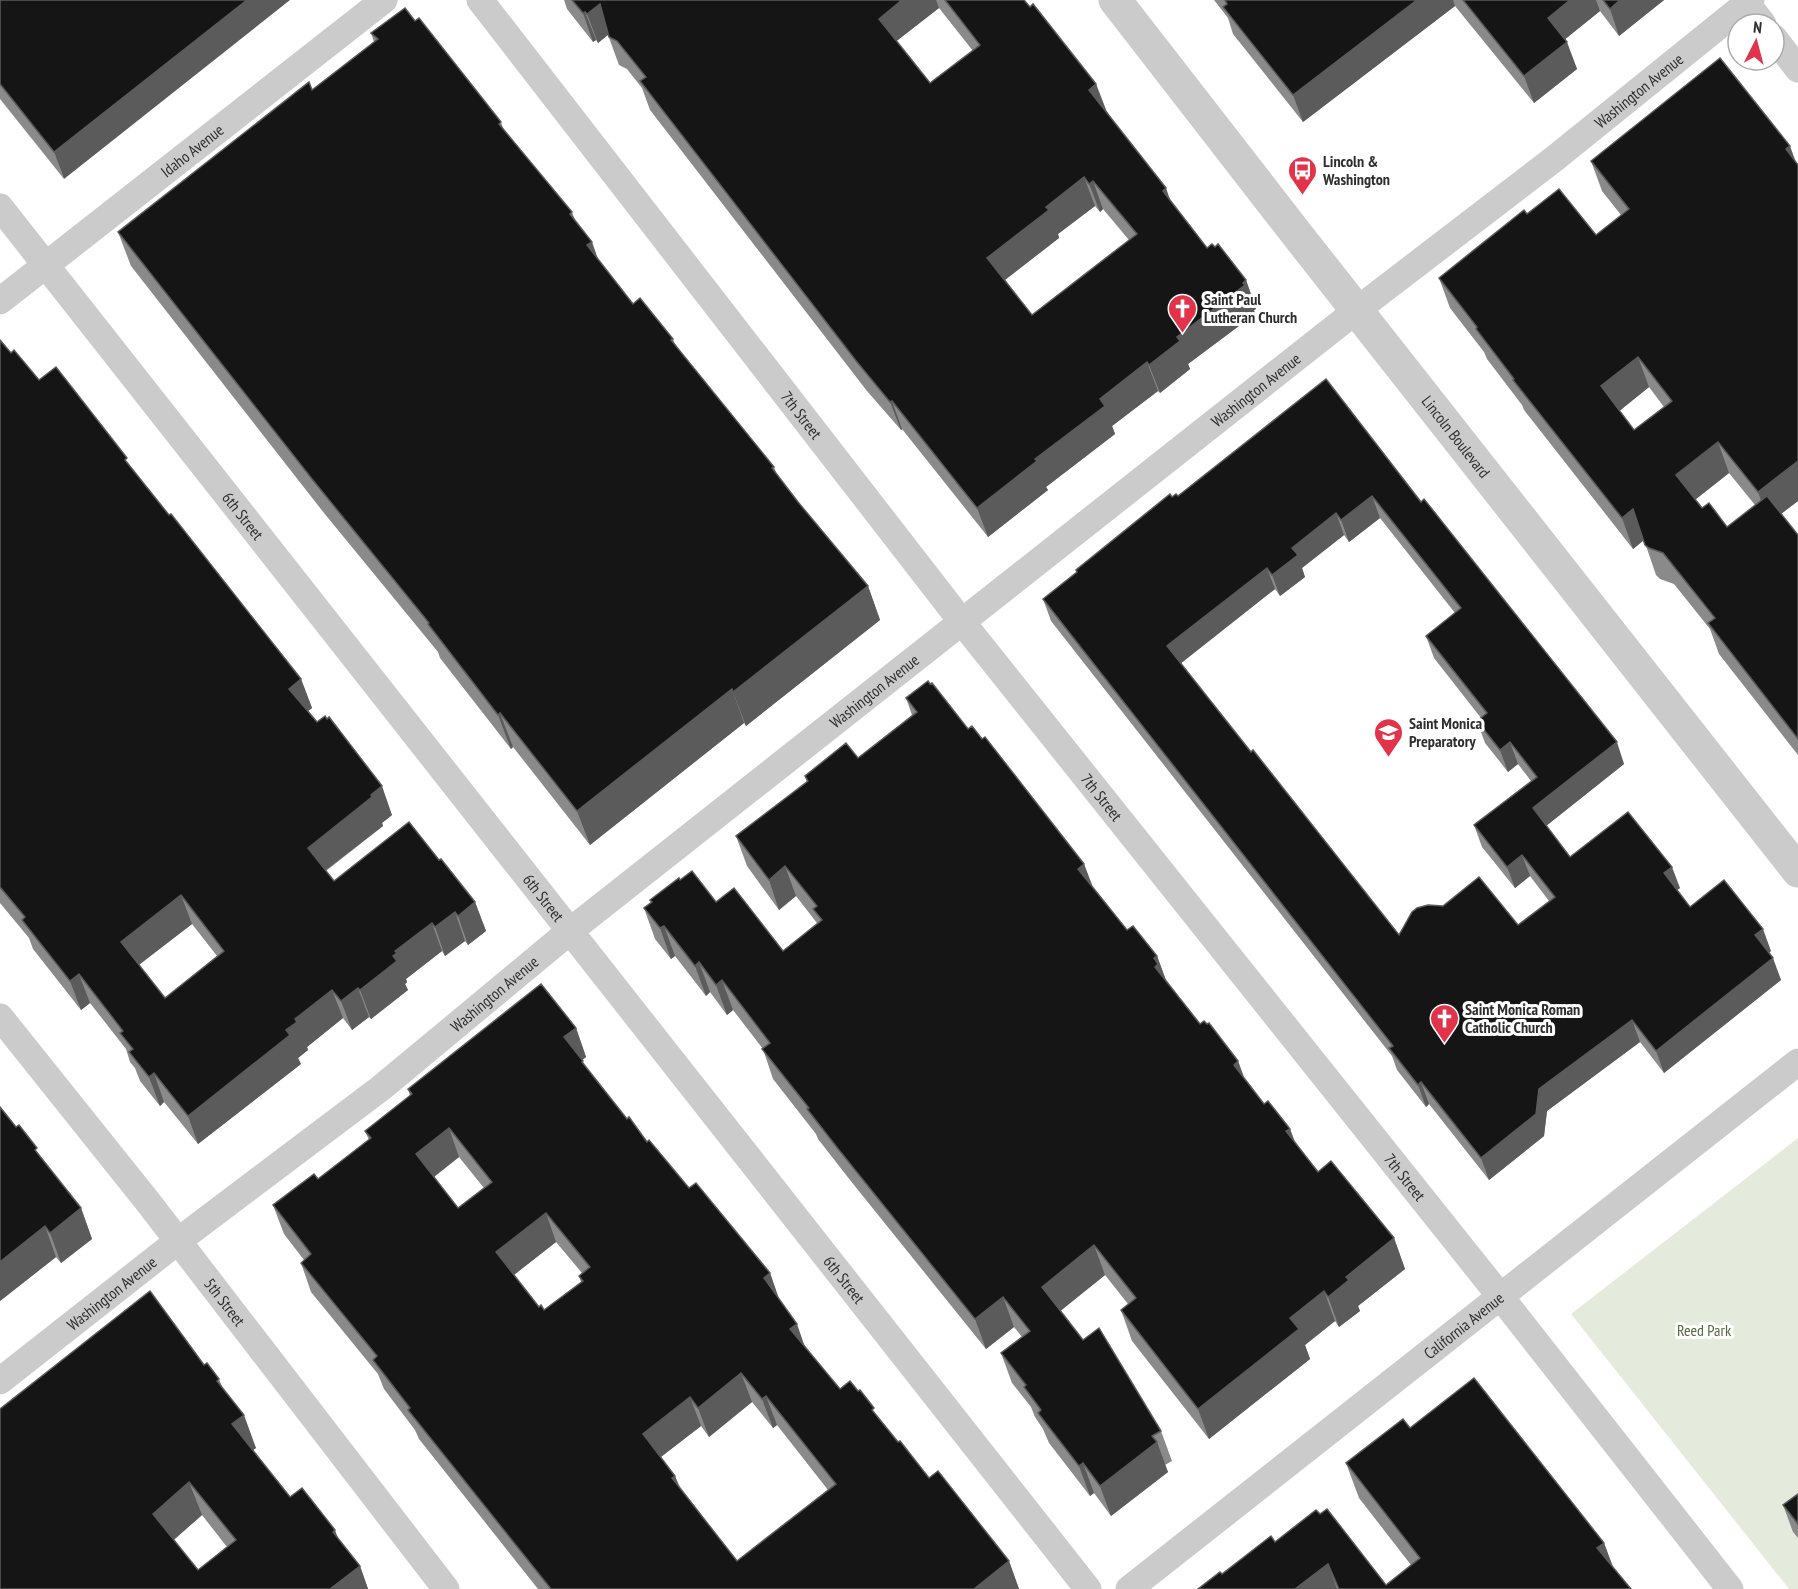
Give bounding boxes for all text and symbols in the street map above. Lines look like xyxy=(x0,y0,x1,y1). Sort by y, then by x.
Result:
north arrow xyxy=(1726,12,1786,72)
text: N xyxy=(1752,17,1763,37)
street label: Washington Avenue xyxy=(1590,49,1687,132)
street label: Idaho Avenue xyxy=(157,120,228,181)
place label: Lincoln & Washington xyxy=(1322,151,1390,189)
bus stop icon: Lincoln & Washington xyxy=(1286,154,1318,196)
place label: Saint Paul Lutheran Church xyxy=(1204,289,1297,327)
church icon: Saint Paul Lutheran Church xyxy=(1167,292,1199,334)
street label: Washington Avenue xyxy=(1207,348,1305,431)
street label: 7th Street xyxy=(777,387,827,443)
street label: Lincoln Boulevard xyxy=(1418,391,1495,482)
street label: 6th Street xyxy=(218,488,268,544)
street label: Washington Avenue xyxy=(826,650,923,732)
place label: Saint Monica Preparatory xyxy=(1409,713,1482,751)
school or university icon: Saint Monica Preparatory xyxy=(1372,716,1404,758)
street label: 7th Street xyxy=(1077,769,1127,825)
street label: 6th Street xyxy=(519,870,569,926)
street label: Washington Avenue xyxy=(446,952,542,1036)
place label: Saint Monica Roman Catholic Church xyxy=(1465,999,1580,1037)
church icon: Saint Monica Roman Catholic Church xyxy=(1428,1002,1460,1044)
street label: 7th Street xyxy=(1380,1149,1430,1205)
street label: Washington Avenue xyxy=(63,1252,160,1335)
street label: 6th Street xyxy=(819,1252,870,1308)
street label: 5th Street xyxy=(200,1274,250,1330)
street label: California Avenue xyxy=(1420,1288,1508,1363)
park label: Reed Park xyxy=(1677,1320,1732,1340)

